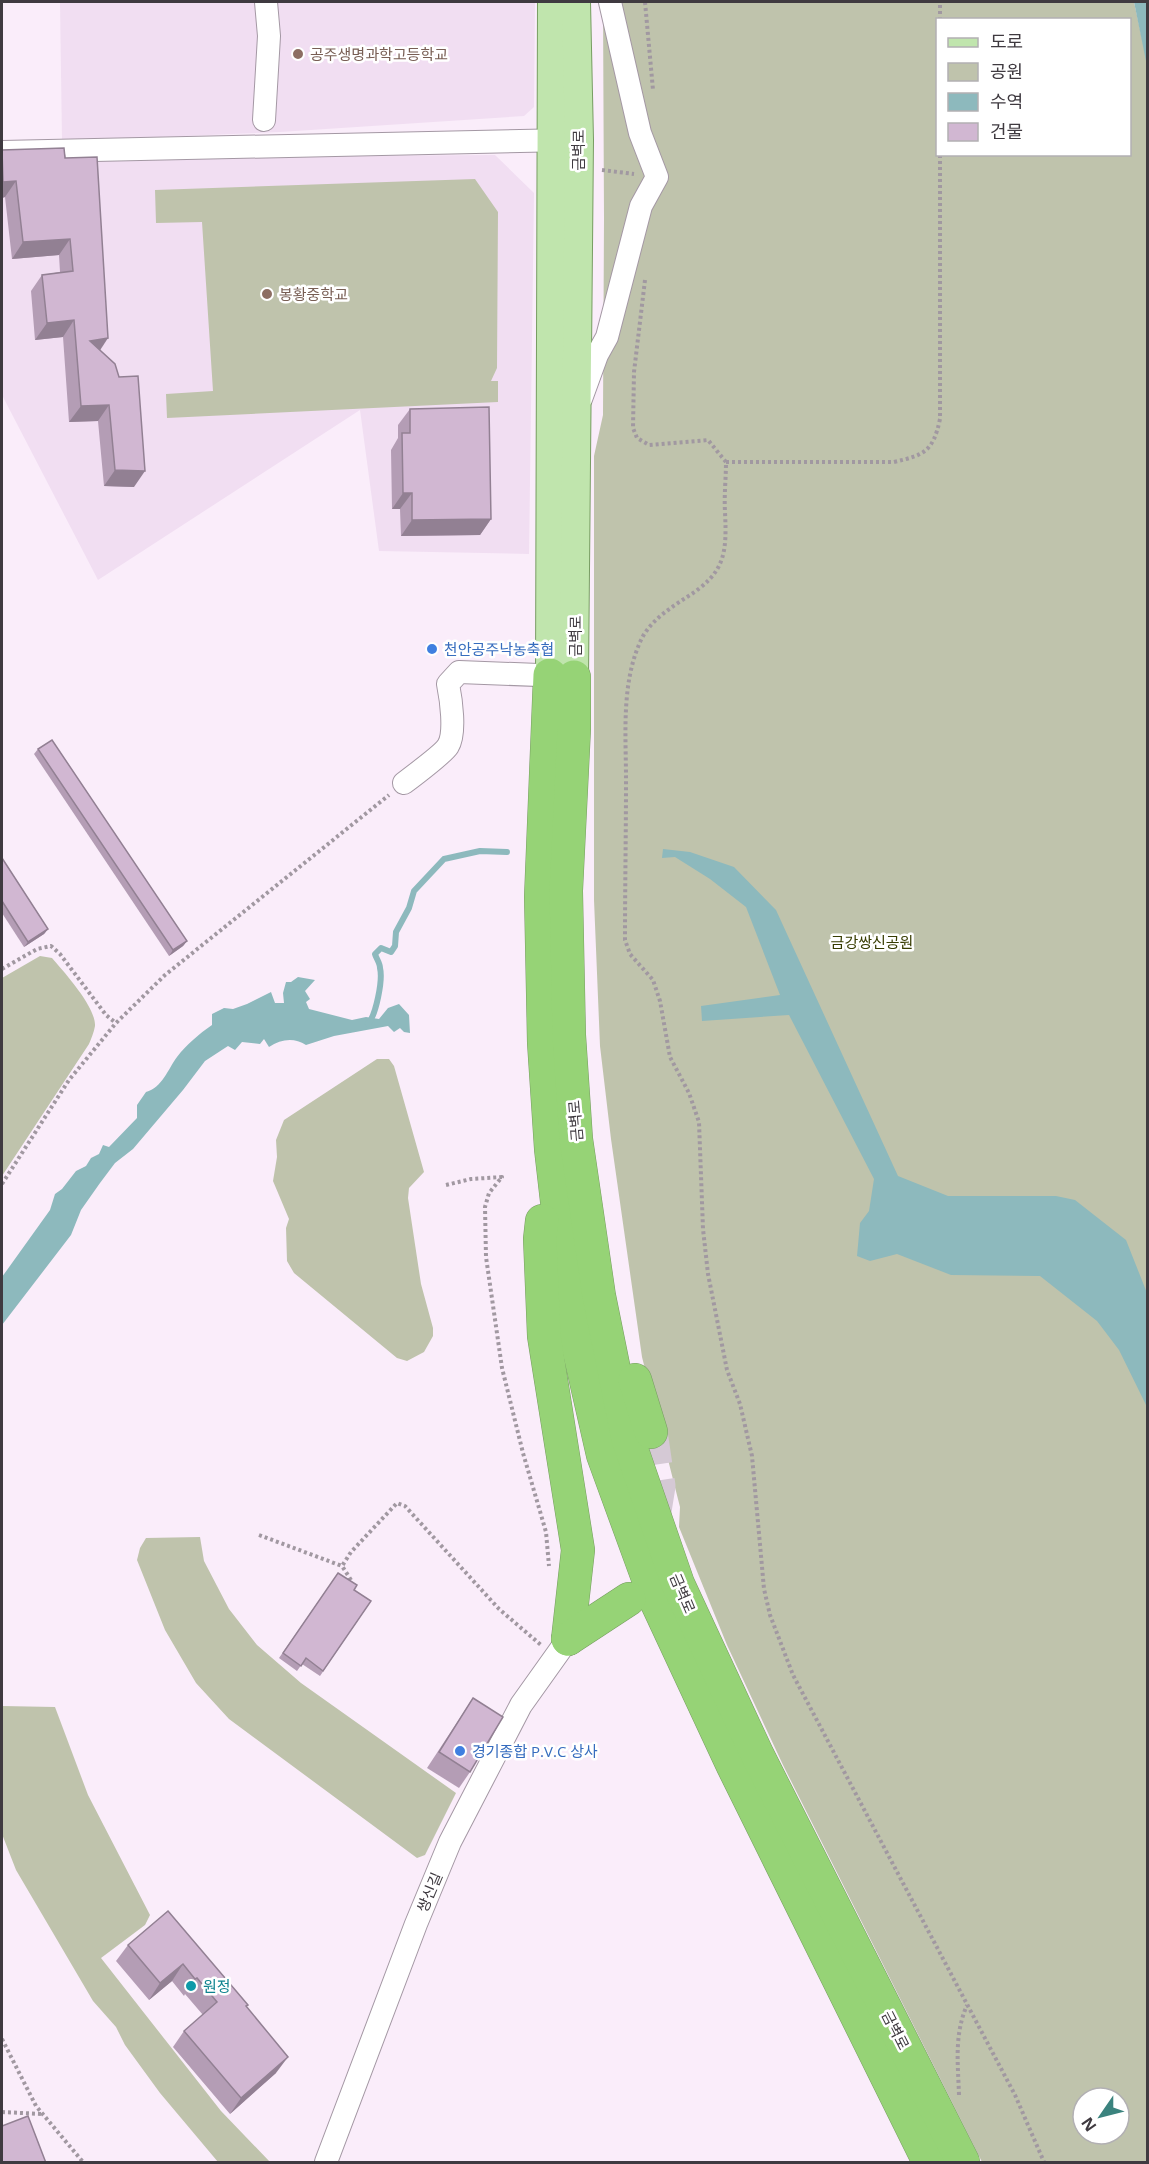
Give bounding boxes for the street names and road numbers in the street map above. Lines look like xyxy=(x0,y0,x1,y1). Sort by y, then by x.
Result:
street label: 금벽로 xyxy=(568,129,588,171)
street label: 금벽로 xyxy=(565,615,585,657)
street label: 금벽로 xyxy=(563,1100,587,1142)
street label: 금벽로 xyxy=(666,1570,700,1616)
street label: 쌍신길 xyxy=(412,1869,446,1915)
street label: 금벽로 xyxy=(878,2007,914,2053)

